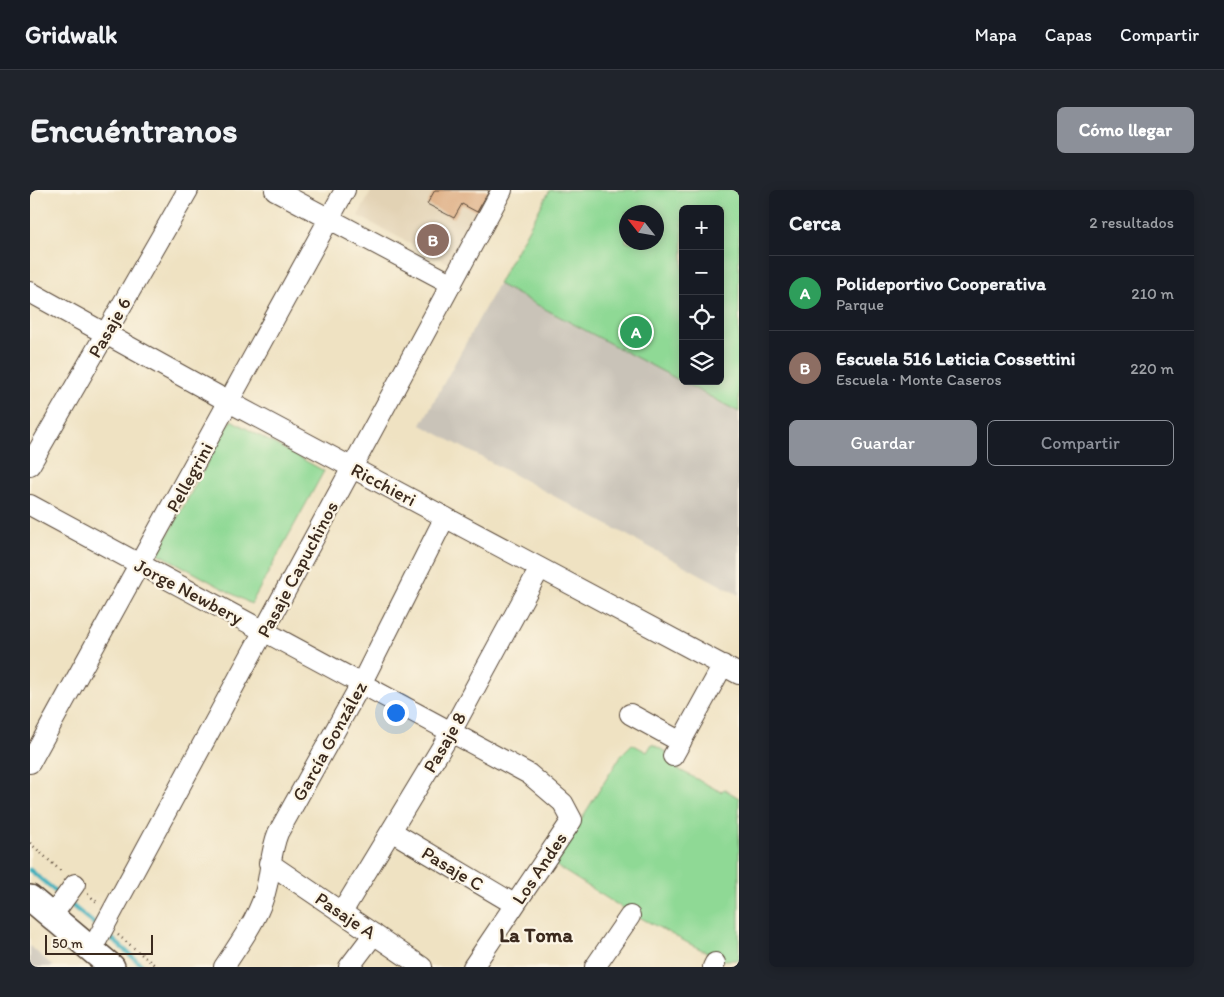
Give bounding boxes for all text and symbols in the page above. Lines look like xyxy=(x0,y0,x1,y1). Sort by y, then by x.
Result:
text: Gridwalk xyxy=(25,20,117,49)
text: Mapa xyxy=(975,24,1017,46)
text: Capas xyxy=(1045,24,1092,46)
text: Compartir xyxy=(1120,24,1199,46)
button: Cómo llegar xyxy=(1057,107,1194,153)
text: Encuéntranos xyxy=(30,109,238,151)
north arrow xyxy=(619,205,664,250)
map controls xyxy=(679,205,724,385)
button: + xyxy=(679,205,724,250)
text: Cerca xyxy=(789,210,841,235)
text: 2 resultados xyxy=(1089,213,1174,232)
pin: B xyxy=(417,221,449,259)
button: − xyxy=(679,250,724,295)
text: Polideportivo Cooperativa xyxy=(836,272,1046,295)
text: A xyxy=(800,284,810,303)
text: 210 m xyxy=(1131,284,1174,303)
street label: Pasaje 6 xyxy=(83,293,136,362)
button: locate xyxy=(679,295,724,340)
text: Parque xyxy=(836,295,884,314)
pin: A xyxy=(620,313,652,351)
button: layers xyxy=(679,340,724,385)
text: Escuela 516 Leticia Cossettini xyxy=(836,347,1075,370)
text: B xyxy=(800,359,810,378)
text: 220 m xyxy=(1130,359,1174,378)
text: Escuela · Monte Caseros xyxy=(836,370,1002,389)
button: Guardar xyxy=(789,420,977,466)
button: Compartir xyxy=(987,420,1174,466)
street label: Pellegrini xyxy=(161,438,218,516)
street label: Ricchieri xyxy=(347,458,420,511)
street label: Pasaje Capuchinos xyxy=(252,497,343,641)
street label: Jorge Newbery xyxy=(131,553,247,630)
street label: García González xyxy=(287,677,372,805)
your location xyxy=(383,700,409,726)
street label: Pasaje 8 xyxy=(418,708,471,777)
street label: Los Andes xyxy=(507,828,572,909)
street label: Pasaje C xyxy=(418,841,488,896)
street label: Pasaje A xyxy=(311,887,380,944)
district label: La Toma xyxy=(499,923,573,947)
scale bar xyxy=(45,932,152,955)
text: 50 m xyxy=(52,935,83,952)

